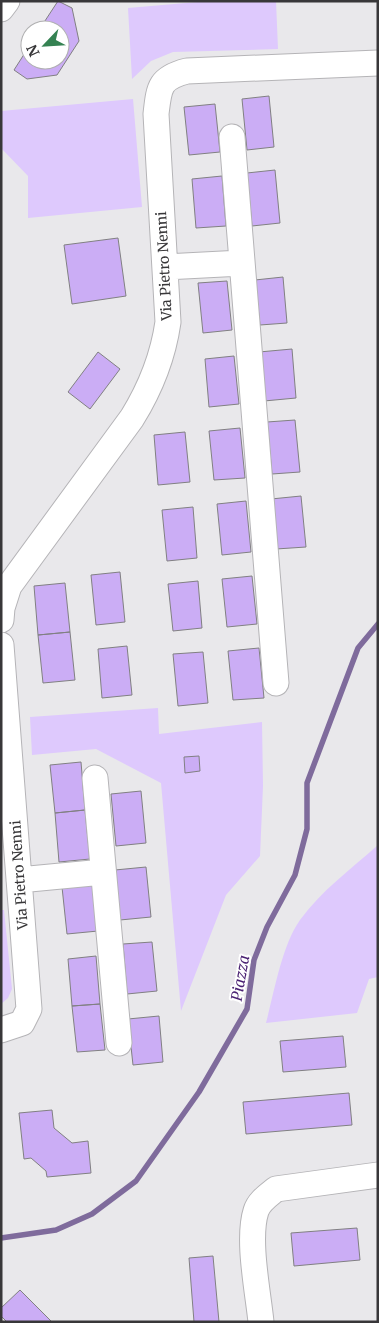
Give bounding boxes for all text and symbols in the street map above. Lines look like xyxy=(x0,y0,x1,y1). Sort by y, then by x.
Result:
north arrow xyxy=(20,20,70,70)
text: N xyxy=(23,42,44,59)
street label: Via Pietro Nenni xyxy=(152,210,176,322)
street label: Via Pietro Nenni xyxy=(6,819,32,931)
water label: Piazza xyxy=(227,954,253,1002)

